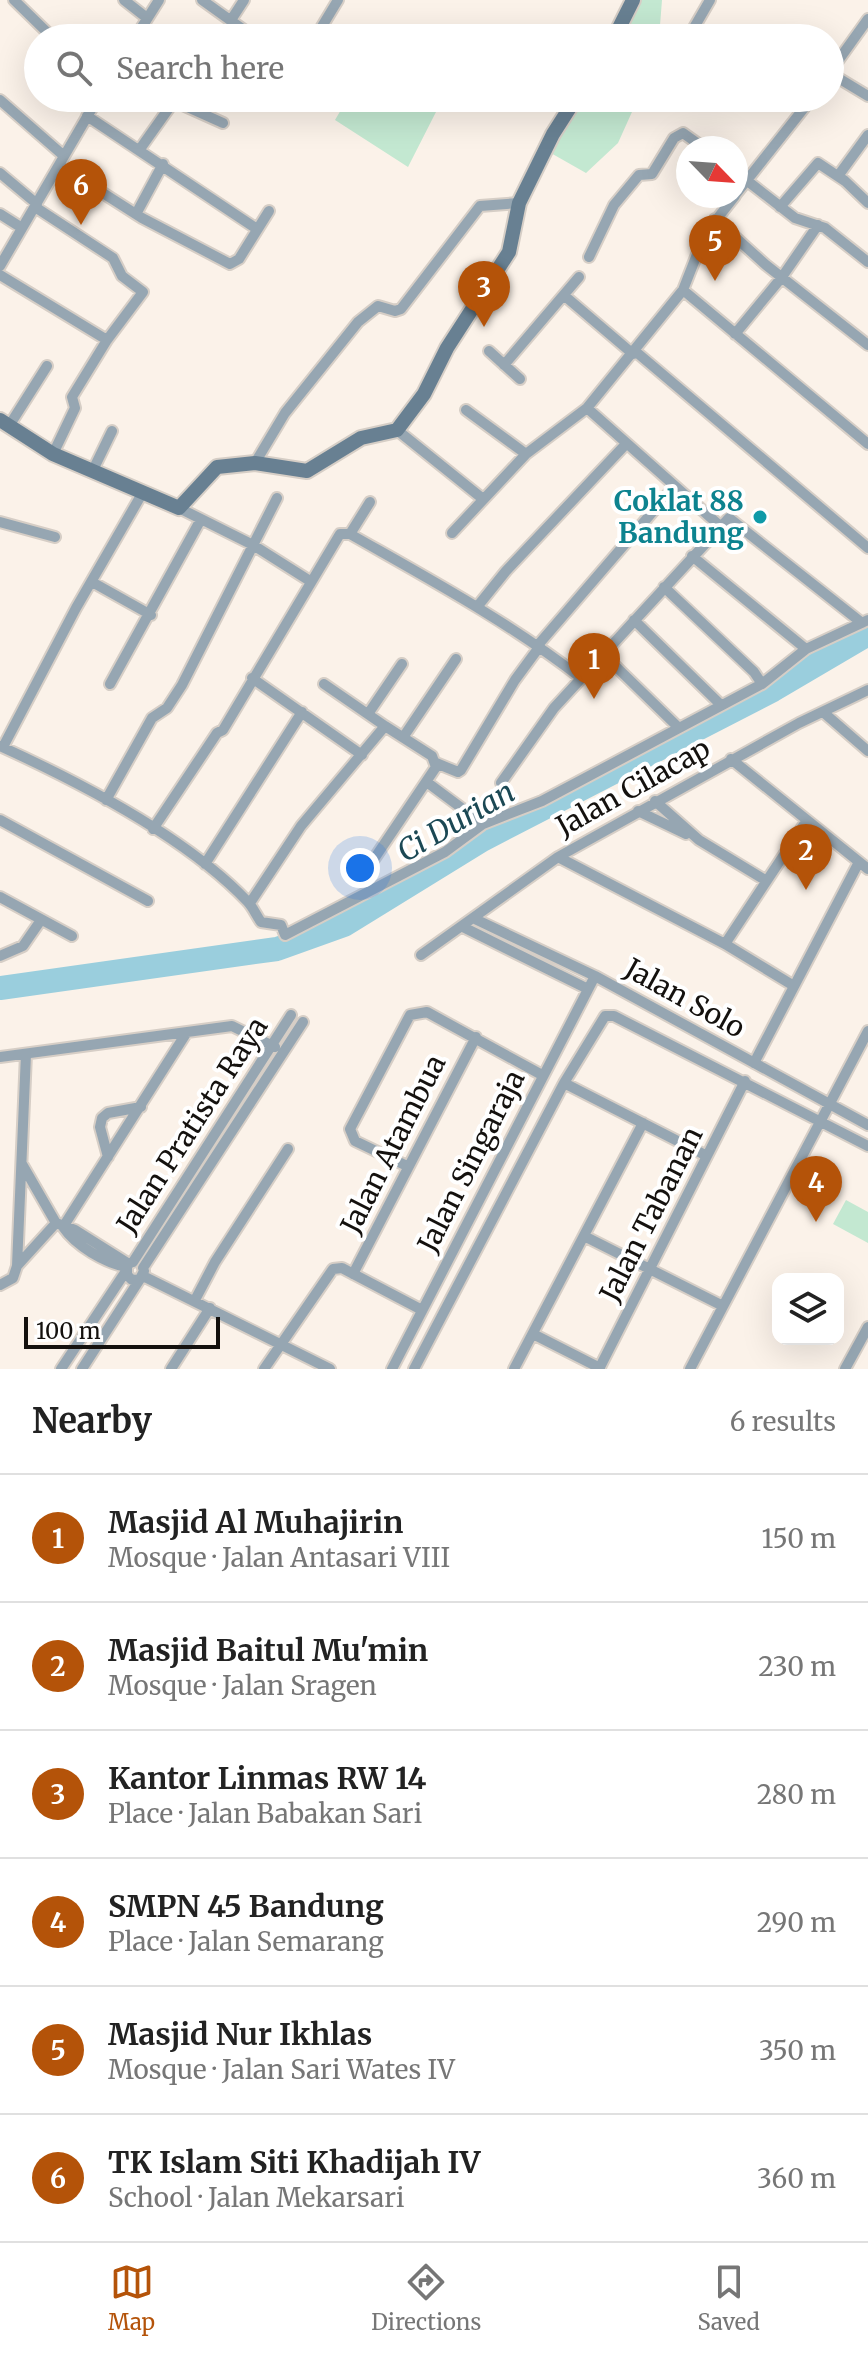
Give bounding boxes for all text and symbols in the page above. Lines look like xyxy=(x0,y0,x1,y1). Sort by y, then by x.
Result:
search box xyxy=(24,24,844,112)
icon: search xyxy=(52,46,96,90)
text: Search here xyxy=(116,49,284,87)
north arrow xyxy=(676,136,748,208)
pin: 6 xyxy=(55,159,107,225)
pin: 5 xyxy=(689,215,741,281)
pin: 3 xyxy=(458,261,510,327)
place label: Coklat 88 Bandung xyxy=(614,483,744,551)
marker: Coklat 88 Bandung xyxy=(751,508,769,526)
pin: 1 xyxy=(568,633,620,699)
street label: Jalan Cilacap xyxy=(549,730,716,845)
water label: Ci Durian xyxy=(390,772,521,870)
pin: 2 xyxy=(780,824,832,890)
your location xyxy=(340,848,380,888)
street label: Jalan Solo xyxy=(618,950,751,1046)
street label: Jalan Pratista Raya xyxy=(108,1010,275,1241)
street label: Jalan Atambua xyxy=(332,1049,454,1240)
street label: Jalan Singaraja xyxy=(409,1064,532,1259)
street label: Jalan Tabanan xyxy=(591,1120,711,1308)
pin: 4 xyxy=(790,1156,842,1222)
map controls xyxy=(772,1273,844,1345)
button: layers xyxy=(772,1273,844,1345)
scale bar xyxy=(24,1313,220,1349)
text: 100 m xyxy=(36,1317,101,1345)
text: Nearby xyxy=(32,1400,152,1442)
text: 6 results xyxy=(730,1405,836,1438)
text: Masjid Al Muhajirin xyxy=(108,1503,403,1541)
text: 1 xyxy=(52,1522,64,1555)
text: 150 m xyxy=(762,1522,836,1555)
text: Mosque · Jalan Antasari VIII xyxy=(108,1541,450,1574)
text: Masjid Baitul Mu'min xyxy=(108,1631,428,1669)
text: 2 xyxy=(50,1650,66,1683)
text: 230 m xyxy=(758,1650,836,1683)
text: Mosque · Jalan Sragen xyxy=(108,1669,377,1702)
text: Kantor Linmas RW 14 xyxy=(108,1759,426,1797)
text: 3 xyxy=(51,1778,65,1811)
text: 280 m xyxy=(757,1778,836,1811)
text: Place · Jalan Babakan Sari xyxy=(108,1797,422,1830)
text: SMPN 45 Bandung xyxy=(108,1887,384,1925)
text: 4 xyxy=(50,1906,66,1939)
text: 290 m xyxy=(757,1906,836,1939)
text: Place · Jalan Semarang xyxy=(108,1925,384,1958)
text: Masjid Nur Ikhlas xyxy=(108,2015,372,2053)
text: 5 xyxy=(50,2034,66,2067)
text: 350 m xyxy=(759,2034,836,2067)
text: Mosque · Jalan Sari Wates IV xyxy=(108,2053,455,2086)
text: TK Islam Siti Khadijah IV xyxy=(108,2143,480,2181)
text: 6 xyxy=(50,2162,66,2195)
text: 360 m xyxy=(757,2162,836,2195)
text: School · Jalan Mekarsari xyxy=(108,2181,404,2214)
tab: Map xyxy=(108,2260,155,2336)
tab: Directions xyxy=(371,2260,481,2336)
tab: Saved xyxy=(698,2260,760,2336)

